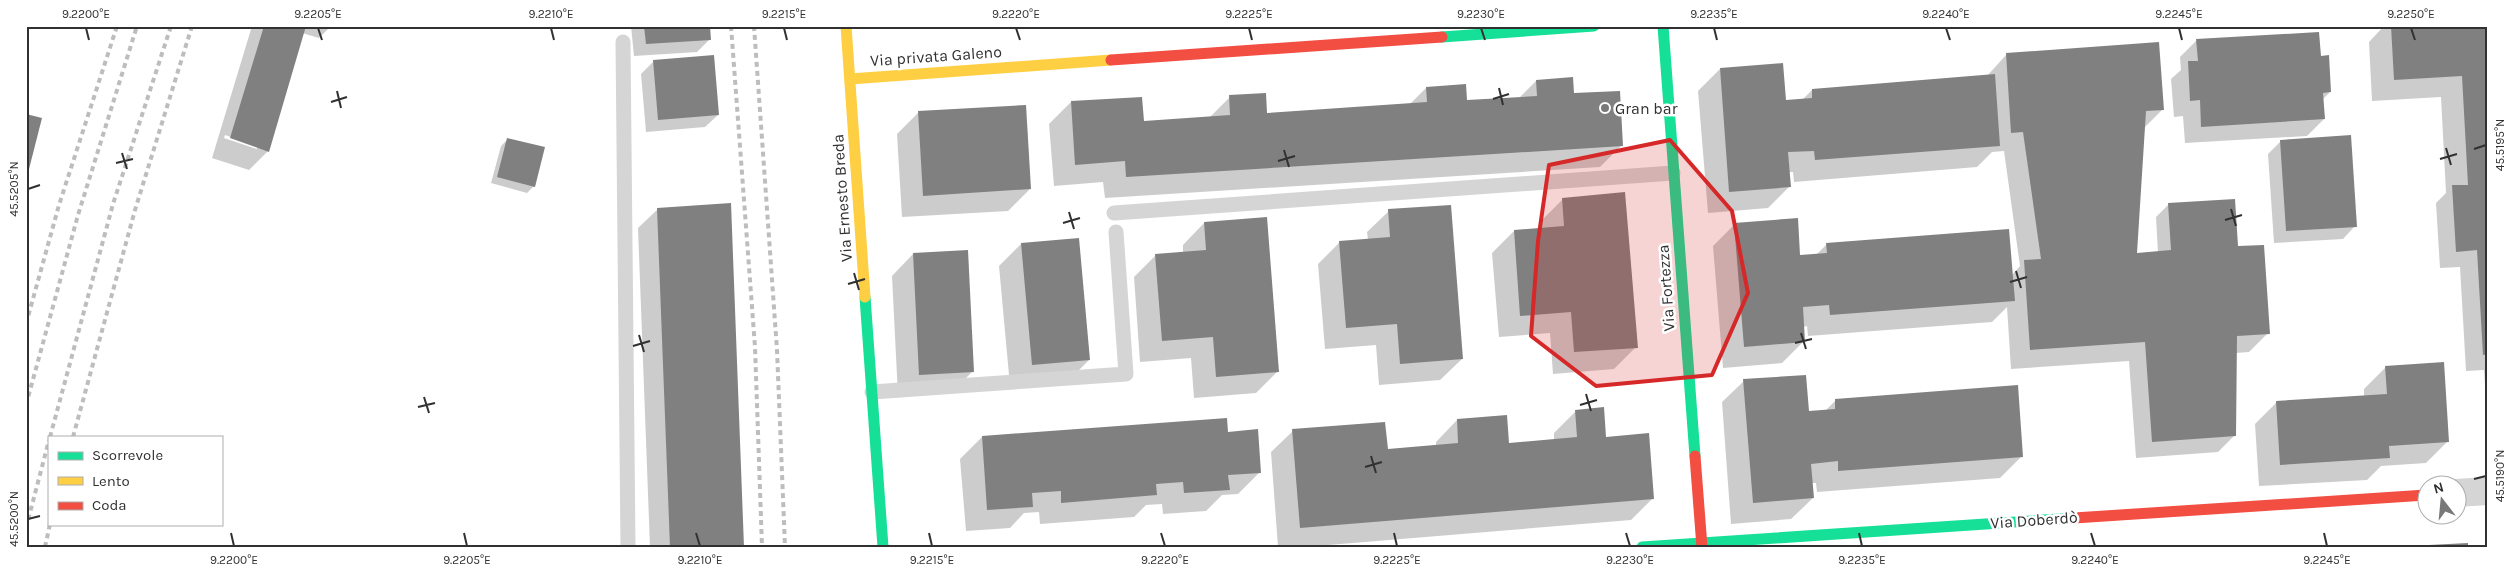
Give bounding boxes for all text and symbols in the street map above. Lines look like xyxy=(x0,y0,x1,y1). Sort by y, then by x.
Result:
text: 9.2200°E xyxy=(62,7,110,21)
text: 9.2205°E xyxy=(294,7,342,21)
text: 9.2210°E xyxy=(529,7,573,21)
text: 9.2215°E xyxy=(762,7,806,21)
text: 9.2220°E xyxy=(992,7,1040,21)
text: 9.2225°E xyxy=(1225,7,1273,21)
text: 9.2230°E xyxy=(1457,7,1505,21)
text: 9.2235°E xyxy=(1690,7,1738,21)
text: 9.2240°E xyxy=(1922,7,1970,21)
text: 9.2245°E xyxy=(2155,7,2203,21)
text: 9.2250°E xyxy=(2387,7,2435,21)
street label: Via privata Galeno xyxy=(870,42,1002,70)
place label: Gran bar xyxy=(1615,99,1678,118)
marker: Gran bar xyxy=(1599,102,1611,114)
text: 45.5195°N xyxy=(2493,119,2507,171)
street label: Via Ernesto Breda xyxy=(828,133,856,263)
text: 45.5205°N xyxy=(7,161,21,217)
street label: Via Fortezza xyxy=(1653,244,1679,332)
legend xyxy=(48,436,222,526)
text: Scorrevole xyxy=(92,446,163,464)
text: 45.5190°N xyxy=(2493,450,2507,502)
text: Lento xyxy=(92,472,130,490)
north arrow xyxy=(2416,476,2466,526)
text: N xyxy=(2431,478,2446,498)
text: 45.5200°N xyxy=(7,491,21,547)
text: Coda xyxy=(92,496,127,514)
street label: Via Doberdò xyxy=(1990,507,2078,533)
text: 9.2200°E xyxy=(210,553,258,567)
text: 9.2205°E xyxy=(443,553,491,567)
text: 9.2210°E xyxy=(678,553,722,567)
text: 9.2215°E xyxy=(910,553,954,567)
text: 9.2220°E xyxy=(1141,553,1189,567)
text: 9.2225°E xyxy=(1373,553,1421,567)
text: 9.2230°E xyxy=(1606,553,1654,567)
text: 9.2235°E xyxy=(1838,553,1886,567)
text: 9.2240°E xyxy=(2071,553,2119,567)
text: 9.2245°E xyxy=(2303,553,2351,567)

